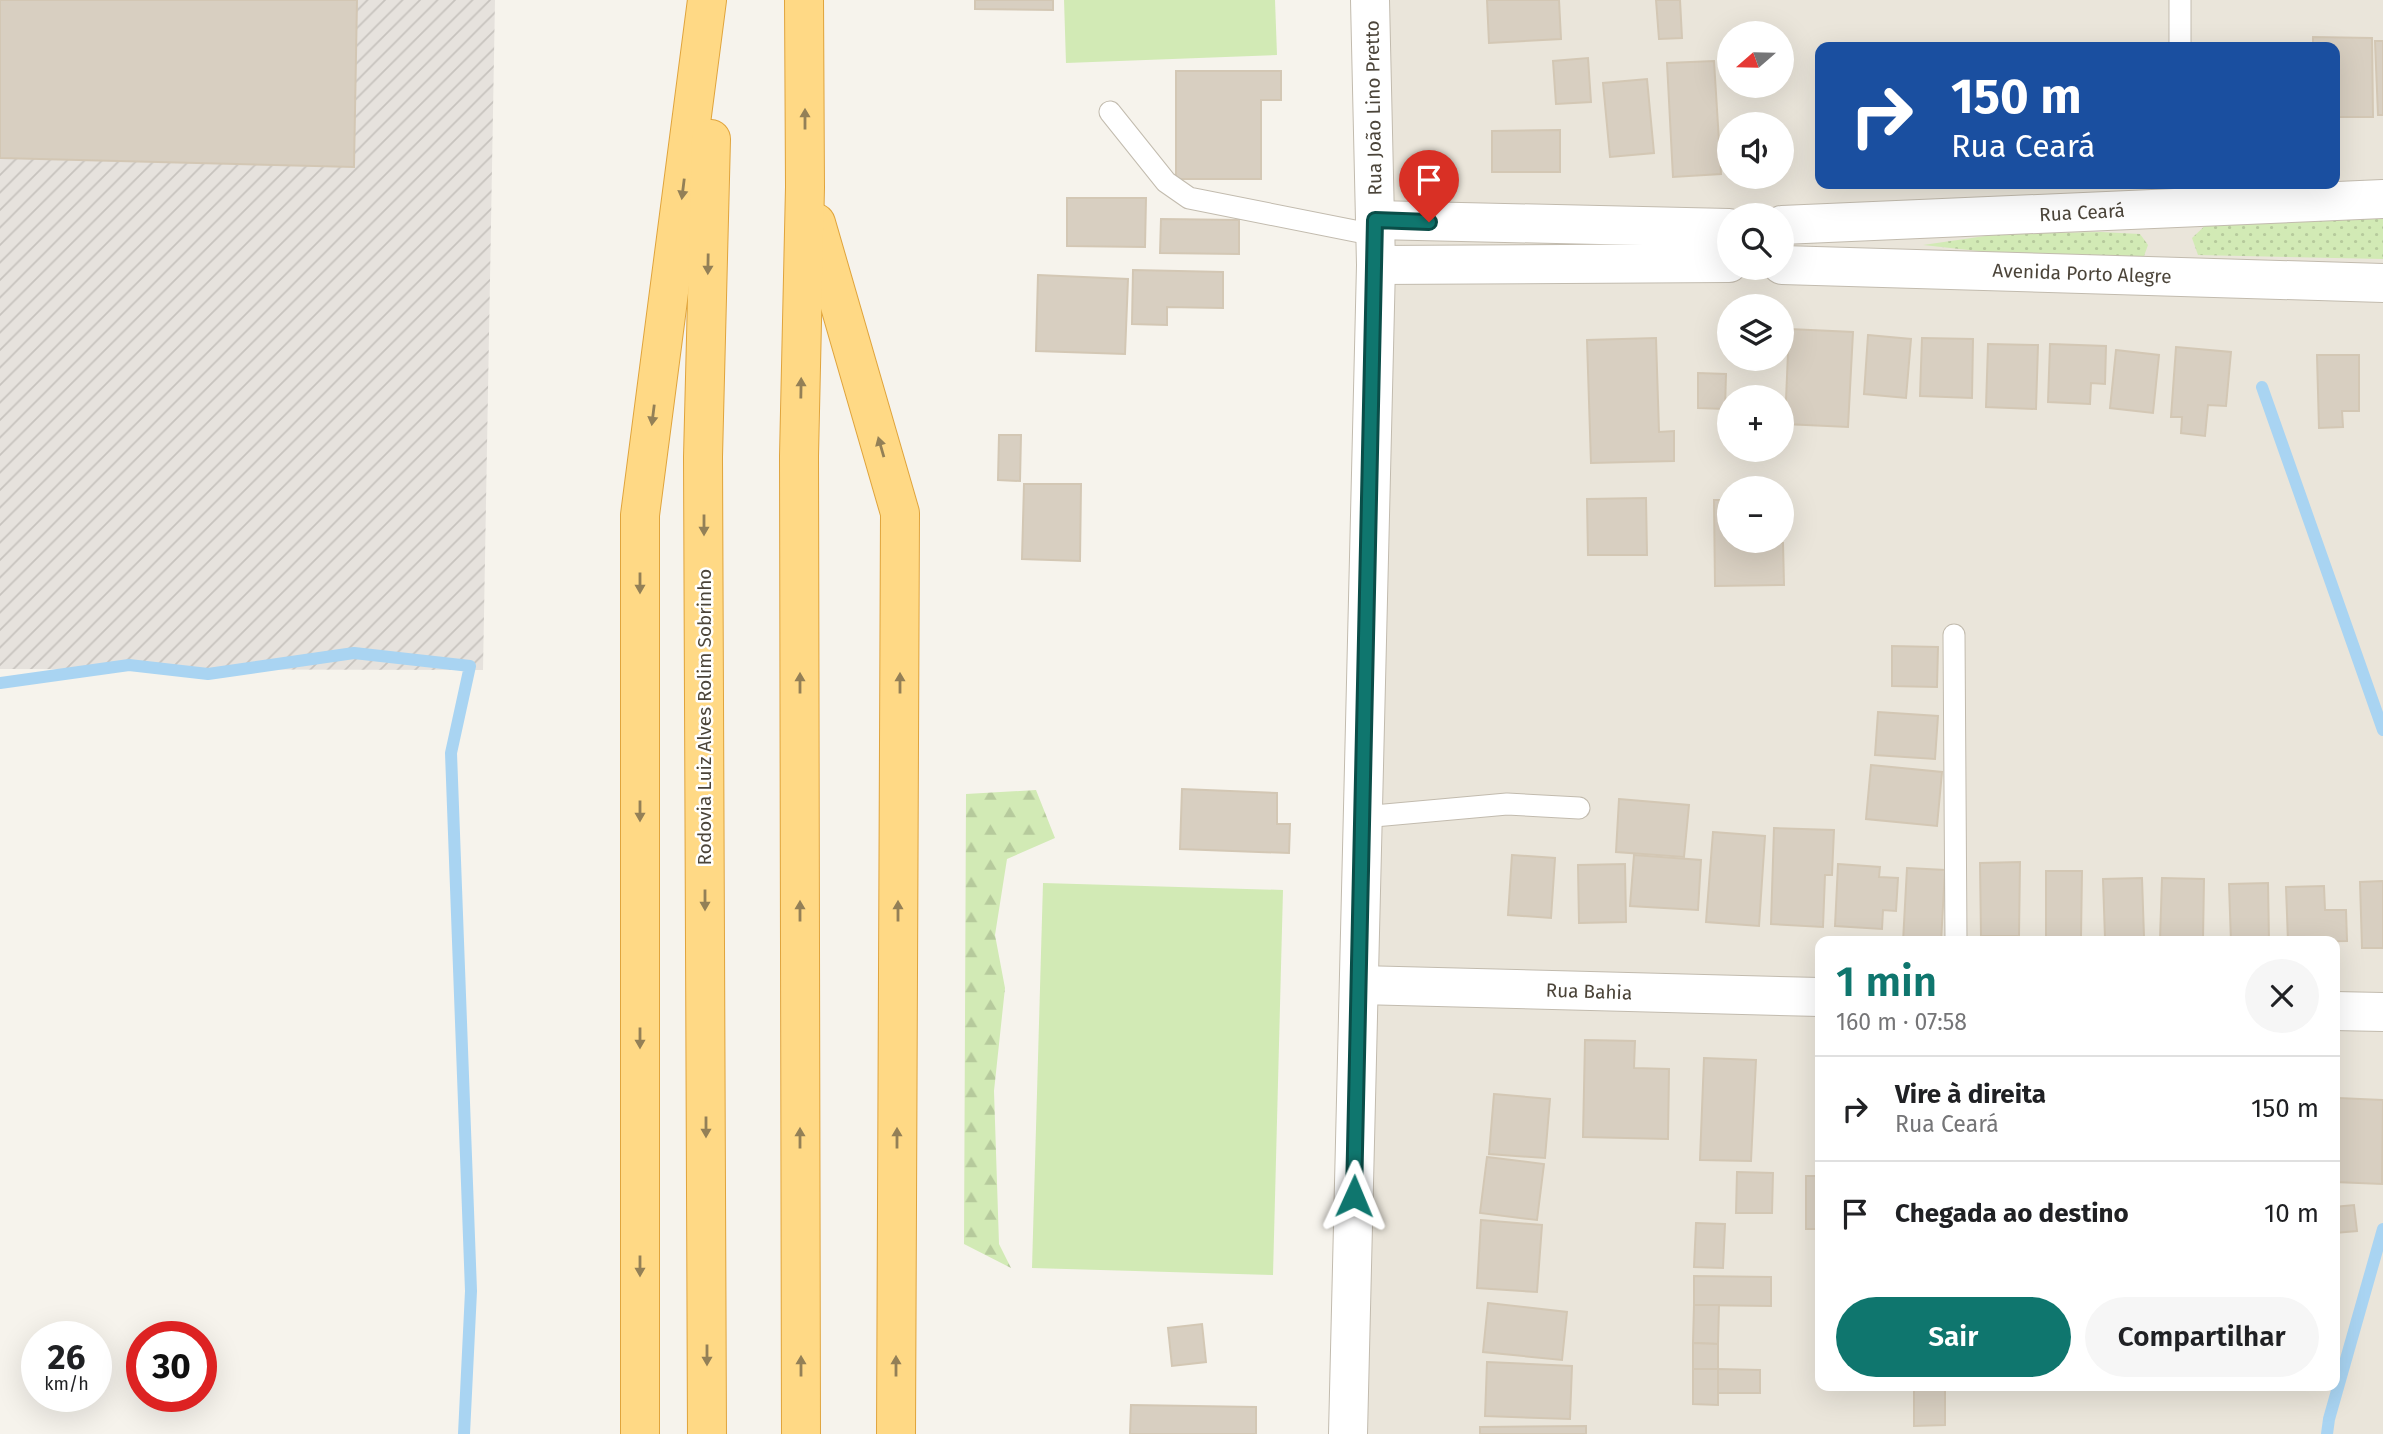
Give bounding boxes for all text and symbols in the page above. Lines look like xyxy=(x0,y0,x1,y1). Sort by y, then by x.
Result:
street label: Rua João Lino Pretto xyxy=(1360,20,1387,196)
north arrow xyxy=(1717,21,1794,98)
map controls xyxy=(1717,21,1794,553)
text: 150 m xyxy=(1951,67,2082,126)
icon: right xyxy=(1836,70,1927,161)
one-way arrow xyxy=(799,107,811,129)
button: sound xyxy=(1717,112,1794,189)
text: Rua Ceará xyxy=(1951,127,2095,165)
pin xyxy=(1399,150,1459,222)
icon: arrive xyxy=(1410,161,1448,199)
one-way arrow xyxy=(677,178,688,200)
street label: Rua Ceará xyxy=(2039,199,2125,226)
button: search xyxy=(1717,203,1794,280)
one-way arrow xyxy=(702,253,714,275)
street label: Avenida Porto Alegre xyxy=(1992,259,2172,288)
button: layers xyxy=(1717,294,1794,371)
one-way arrow xyxy=(795,377,806,399)
button: + xyxy=(1717,385,1794,462)
one-way arrow xyxy=(647,404,658,426)
one-way arrow xyxy=(876,436,886,457)
button: − xyxy=(1717,476,1794,553)
one-way arrow xyxy=(698,515,710,537)
street label: Rodovia Luiz Alves Rolim Sobrinho xyxy=(693,569,716,865)
one-way arrow xyxy=(634,573,646,595)
one-way arrow xyxy=(794,672,806,694)
one-way arrow xyxy=(894,672,906,694)
one-way arrow xyxy=(634,800,646,822)
one-way arrow xyxy=(699,889,711,911)
one-way arrow xyxy=(794,900,806,922)
one-way arrow xyxy=(893,900,904,922)
text: 1 min xyxy=(1836,957,1937,1007)
button: close xyxy=(2245,959,2319,1033)
street label: Rua Bahia xyxy=(1545,978,1633,1005)
text: 160 m · 07:58 xyxy=(1836,1008,1967,1036)
one-way arrow xyxy=(634,1028,646,1050)
text: Vire à direita xyxy=(1895,1079,2046,1110)
icon: right xyxy=(1836,1090,1874,1128)
text: 150 m xyxy=(2251,1093,2319,1124)
text: Rua Ceará xyxy=(1895,1110,1999,1138)
one-way arrow xyxy=(700,1117,712,1139)
one-way arrow xyxy=(794,1127,806,1149)
one-way arrow xyxy=(891,1127,903,1149)
position arrow xyxy=(1317,1159,1391,1233)
icon: arrive xyxy=(1836,1195,1874,1233)
text: Chegada ao destino xyxy=(1895,1198,2129,1229)
text: 10 m xyxy=(2264,1198,2319,1229)
one-way arrow xyxy=(634,1255,646,1277)
button: Sair xyxy=(1836,1297,2071,1377)
button: Compartilhar xyxy=(2085,1297,2319,1377)
speed limit sign: 30 xyxy=(126,1321,217,1412)
text: 26 xyxy=(48,1336,85,1378)
one-way arrow xyxy=(701,1344,713,1366)
one-way arrow xyxy=(795,1355,807,1377)
one-way arrow xyxy=(890,1355,902,1377)
text: km/h xyxy=(44,1373,89,1395)

